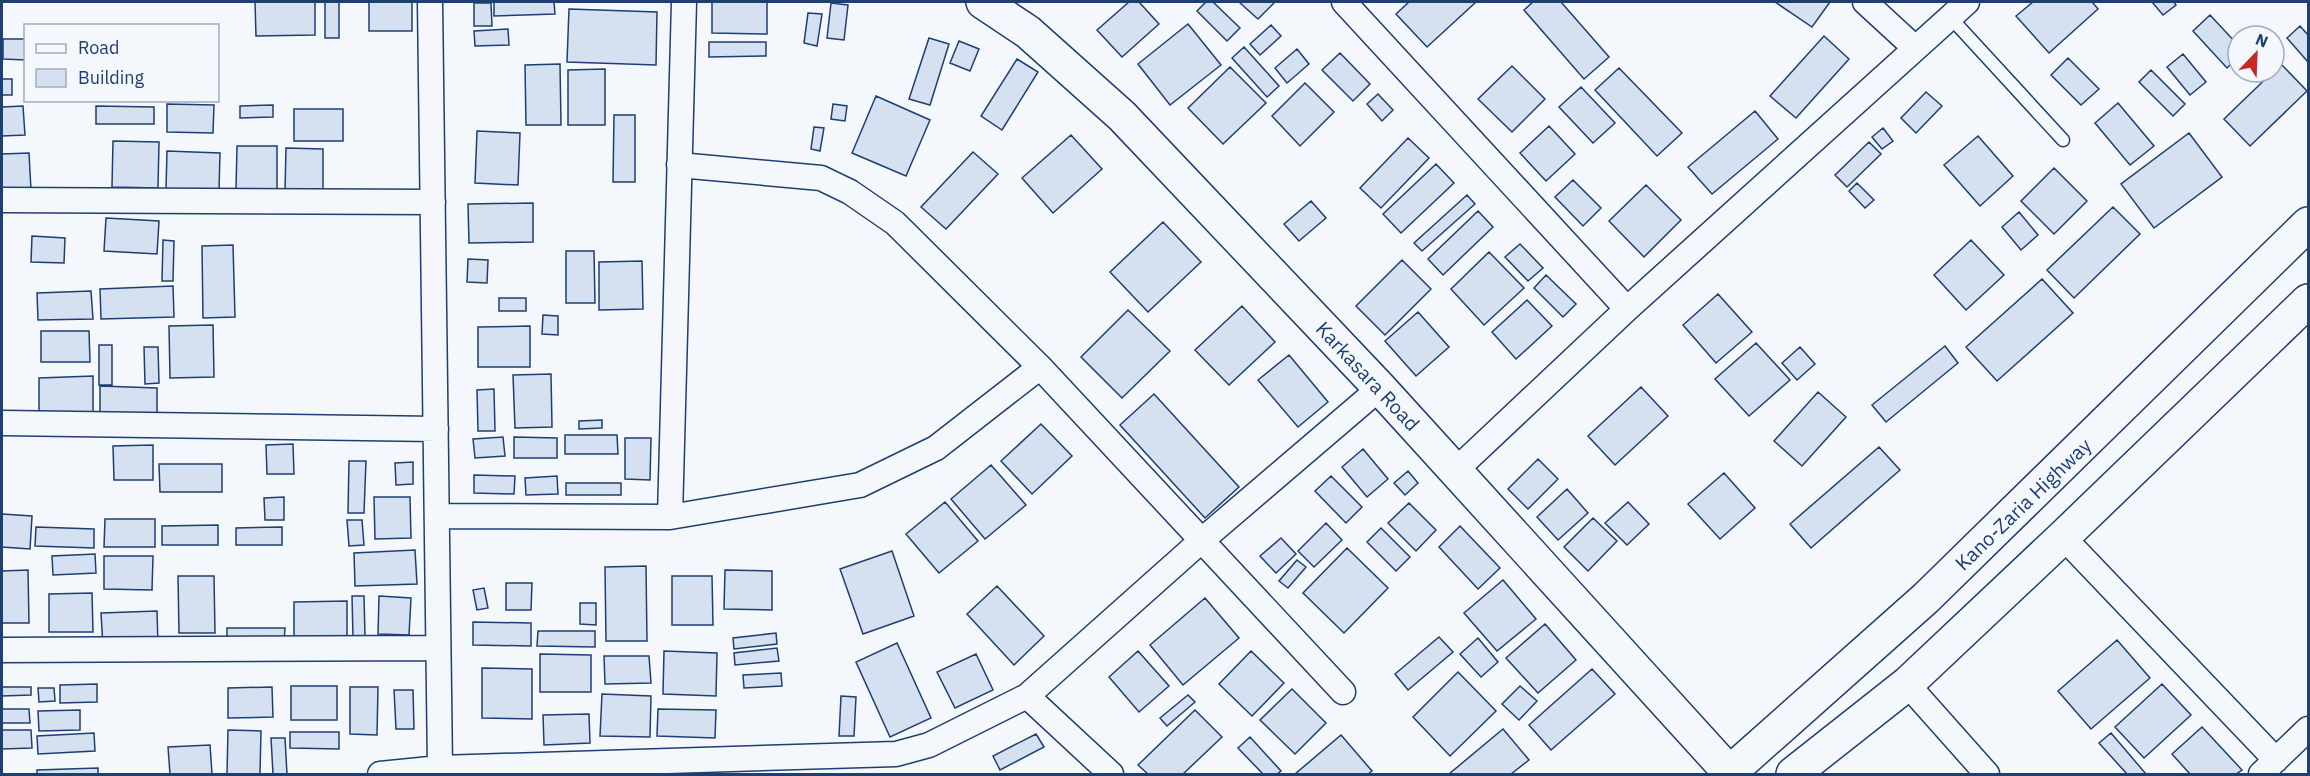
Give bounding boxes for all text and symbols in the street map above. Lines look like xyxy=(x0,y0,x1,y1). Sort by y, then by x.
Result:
legend xyxy=(24,24,219,102)
north arrow xyxy=(2226,24,2286,84)
text: N xyxy=(2253,29,2271,52)
text: Road xyxy=(78,36,119,59)
text: Building xyxy=(78,66,145,89)
street label: Karkasara Road xyxy=(1310,315,1426,437)
street label: Kano-Zaria Highway xyxy=(1949,432,2097,576)

